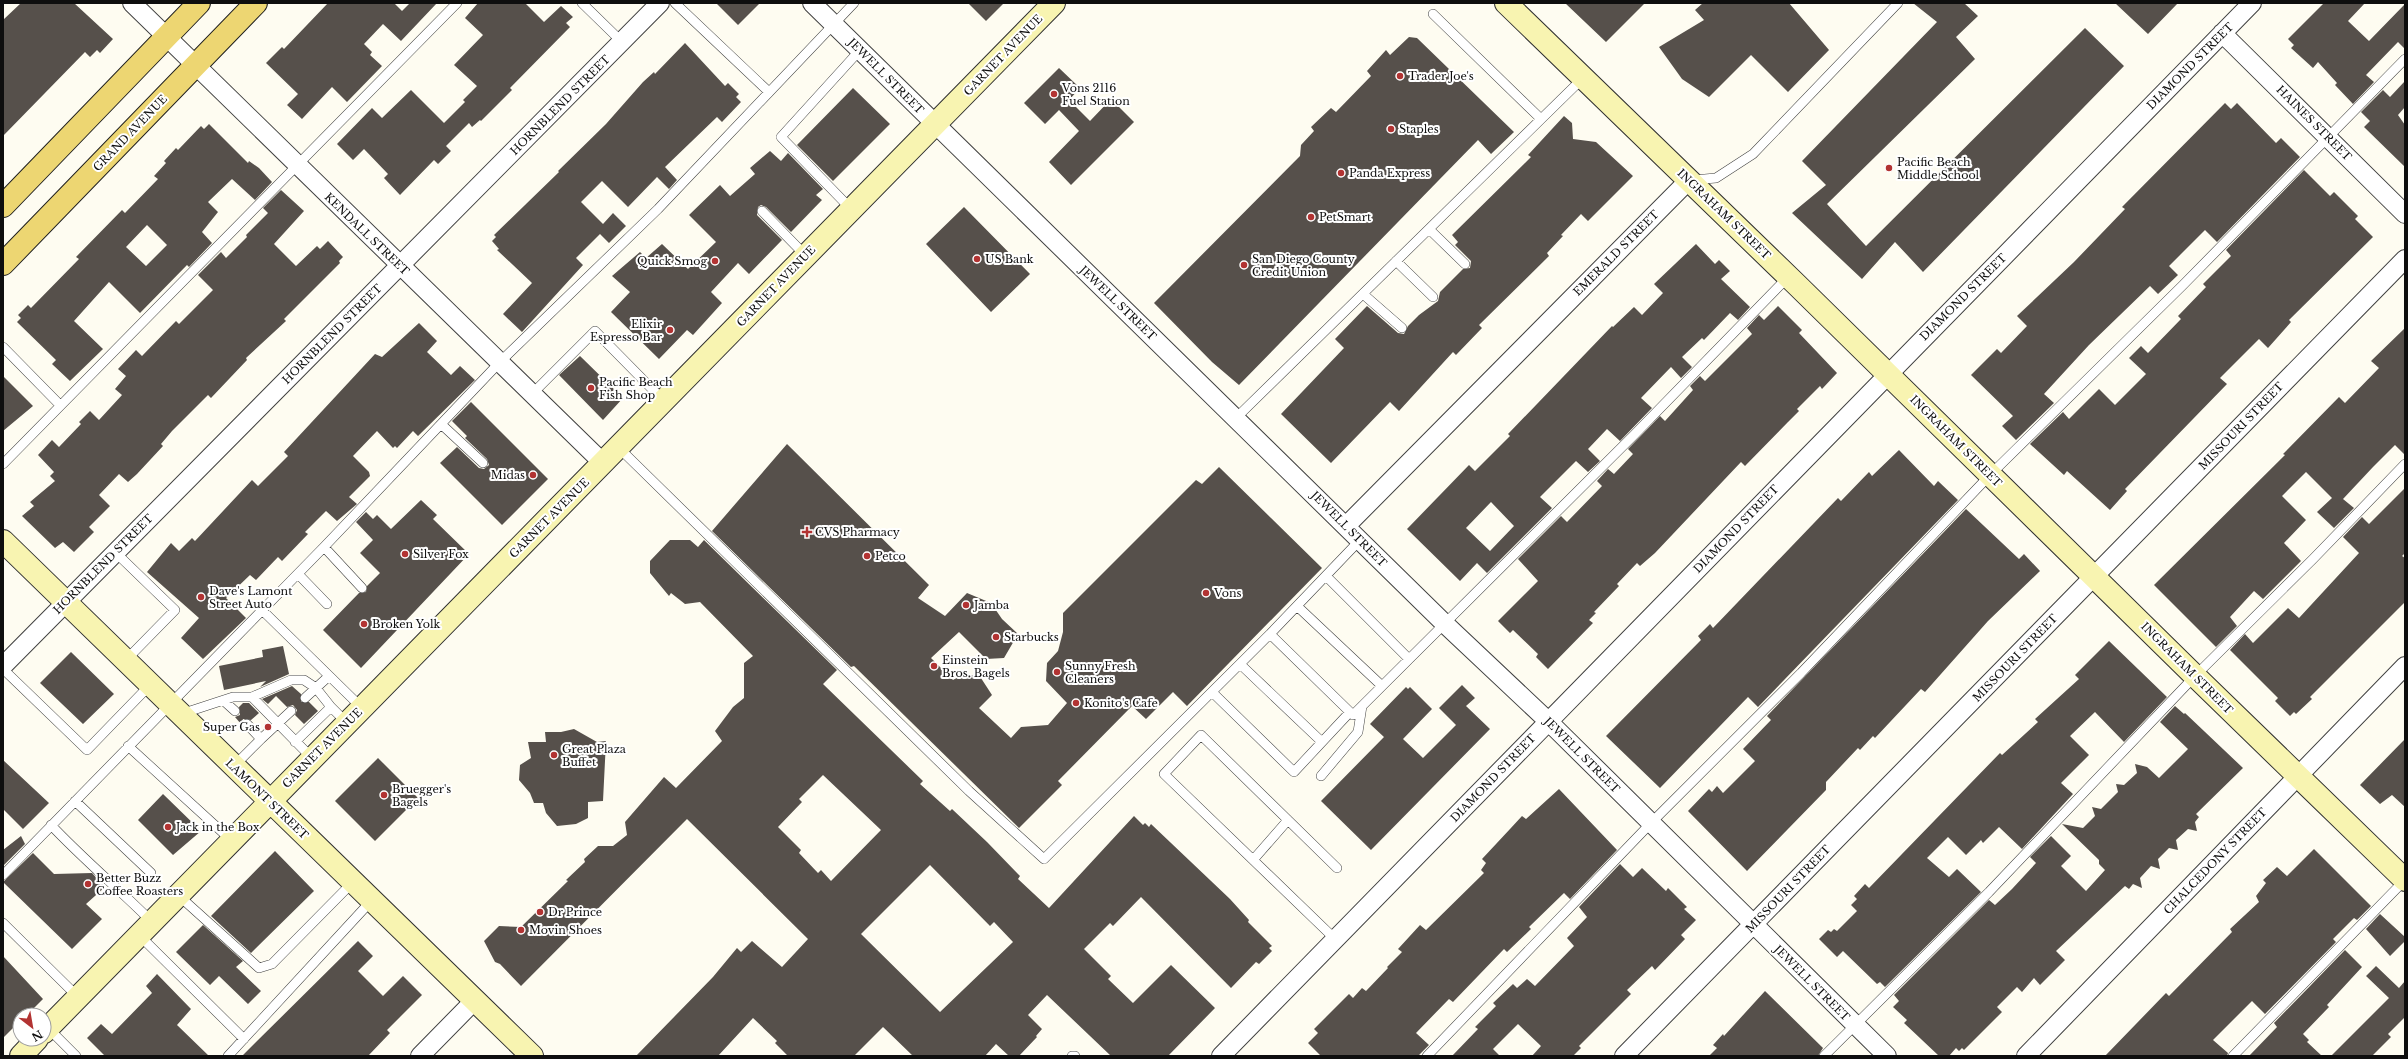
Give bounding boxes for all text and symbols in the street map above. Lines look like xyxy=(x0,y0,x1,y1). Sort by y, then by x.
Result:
street label: GARNET AVENUE xyxy=(961,12,1045,98)
street label: DIAMOND STREET xyxy=(2144,20,2236,112)
street label: JEWELL STREET xyxy=(844,34,927,117)
street label: HORNBLEND STREET xyxy=(507,52,613,158)
place label: Trader Joe's xyxy=(1408,69,1474,83)
marker: Trader Joe's xyxy=(1395,71,1405,81)
place label: Vons 2116 Fuel Station xyxy=(1061,81,1130,108)
street label: HAINES STREET xyxy=(2273,82,2355,164)
marker: Vons 2116 Fuel Station xyxy=(1049,89,1059,99)
street label: GRAND AVENUE xyxy=(90,92,170,174)
place label: Staples xyxy=(1399,122,1439,136)
marker: Staples xyxy=(1386,124,1396,134)
place label: Pacific Beach Middle School xyxy=(1897,155,1980,182)
marker: Pacific Beach Middle School xyxy=(1884,163,1894,173)
place label: Panda Express xyxy=(1349,166,1430,180)
street label: INGRAHAM STREET xyxy=(1674,166,1774,262)
marker: Panda Express xyxy=(1336,168,1346,178)
street label: KENDALL STREET xyxy=(322,190,412,278)
street label: EMERALD STREET xyxy=(1570,207,1662,299)
place label: PetSmart xyxy=(1319,210,1372,224)
marker: PetSmart xyxy=(1306,212,1316,222)
street label: GARNET AVENUE xyxy=(734,243,818,329)
street label: DIAMOND STREET xyxy=(1917,251,2009,343)
place label: US Bank xyxy=(985,252,1034,266)
place label: San Diego County Credit Union xyxy=(1252,252,1355,279)
place label: Quick Smog xyxy=(637,254,707,268)
marker: US Bank xyxy=(972,254,982,264)
marker: Quick Smog xyxy=(710,256,720,266)
marker: San Diego County Credit Union xyxy=(1239,260,1249,270)
street label: JEWELL STREET xyxy=(1075,261,1159,343)
street label: HORNBLEND STREET xyxy=(279,281,385,387)
place label: Elixir Espresso Bar xyxy=(590,317,663,344)
marker: Elixir Espresso Bar xyxy=(665,325,675,335)
place label: Pacific Beach Fish Shop xyxy=(599,375,673,402)
street label: MISSOURI STREET xyxy=(2196,379,2287,473)
marker: Pacific Beach Fish Shop xyxy=(586,383,596,393)
street label: INGRAHAM STREET xyxy=(1907,392,2005,490)
place label: Midas xyxy=(491,468,525,482)
marker: Midas xyxy=(528,470,538,480)
street label: GARNET AVENUE xyxy=(506,475,592,561)
street label: DIAMOND STREET xyxy=(1690,482,1782,576)
street label: JEWELL STREET xyxy=(1307,487,1390,570)
street label: HORNBLEND STREET xyxy=(50,511,156,617)
place label: CVS Pharmacy xyxy=(815,525,900,539)
marker: CVS Pharmacy xyxy=(802,527,812,537)
place label: Silver Fox xyxy=(413,547,469,561)
marker: Silver Fox xyxy=(400,549,410,559)
place label: Petco xyxy=(875,549,906,563)
marker: Petco xyxy=(862,551,872,561)
place label: Dave's Lamont Street Auto xyxy=(209,584,293,611)
place label: Vons xyxy=(1213,586,1241,600)
marker: Vons xyxy=(1201,588,1211,598)
marker: Dave's Lamont Street Auto xyxy=(196,592,206,602)
place label: Jamba xyxy=(972,598,1010,612)
marker: Jamba xyxy=(961,600,971,610)
street label: MISSOURI STREET xyxy=(1970,611,2061,705)
place label: Broken Yolk xyxy=(372,617,440,631)
marker: Broken Yolk xyxy=(359,619,369,629)
street label: INGRAHAM STREET xyxy=(2138,619,2236,717)
place label: Starbucks xyxy=(1004,630,1059,644)
marker: Starbucks xyxy=(991,632,1001,642)
place label: Einstein Bros. Bagels xyxy=(942,653,1010,680)
place label: Sunny Fresh Cleaners xyxy=(1065,659,1136,686)
marker: Einstein Bros. Bagels xyxy=(929,661,939,671)
marker: Sunny Fresh Cleaners xyxy=(1052,667,1062,677)
place label: Konito's Cafe xyxy=(1084,696,1158,710)
marker: Konito's Cafe xyxy=(1071,698,1081,708)
street label: GARNET AVENUE xyxy=(279,705,365,791)
street label: JEWELL STREET xyxy=(1540,713,1623,796)
place label: Super Gas xyxy=(203,720,260,734)
marker: Super Gas xyxy=(263,722,273,732)
street label: DIAMOND STREET xyxy=(1447,731,1539,825)
place label: Great Plaza Buffet xyxy=(562,742,627,769)
marker: Great Plaza Buffet xyxy=(549,750,559,760)
street label: LAMONT STREET xyxy=(223,756,311,842)
place label: Bruegger's Bagels xyxy=(392,782,451,809)
marker: Bruegger's Bagels xyxy=(379,790,389,800)
street label: CHALCEDONY STREET xyxy=(2161,805,2270,917)
place label: Jack in the Box xyxy=(174,820,260,834)
marker: Jack in the Box xyxy=(163,822,173,832)
street label: MISSOURI STREET xyxy=(1743,842,1834,936)
place label: Better Buzz Coffee Roasters xyxy=(96,871,183,898)
marker: Better Buzz Coffee Roasters xyxy=(83,879,93,889)
place label: Dr Prince xyxy=(548,905,602,919)
marker: Dr Prince xyxy=(535,907,545,917)
place label: Movin Shoes xyxy=(529,923,602,937)
marker: Movin Shoes xyxy=(516,925,526,935)
street label: JEWELL STREET xyxy=(1770,941,1853,1024)
north arrow xyxy=(12,1007,52,1047)
text: N xyxy=(29,1027,45,1045)

